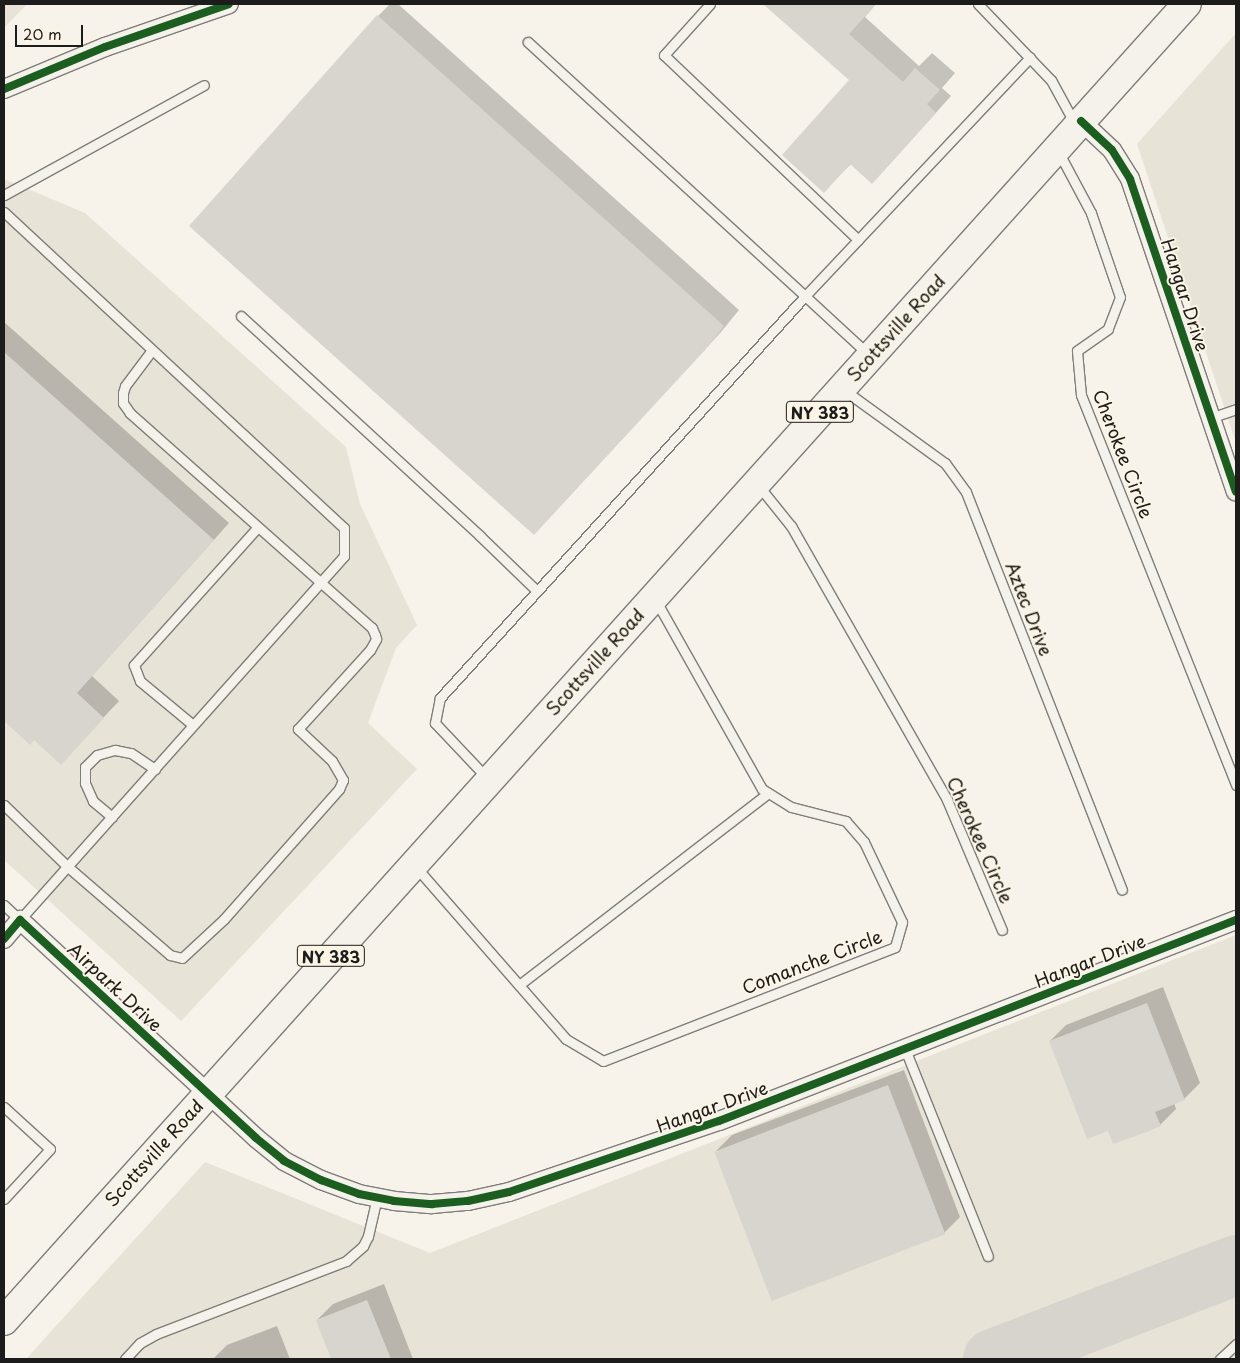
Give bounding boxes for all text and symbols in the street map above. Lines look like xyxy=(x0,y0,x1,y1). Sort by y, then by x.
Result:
scale bar xyxy=(18,15,85,47)
text: 20 m xyxy=(23,22,62,45)
street label: Hangar Drive xyxy=(1156,235,1214,355)
street label: Scottsville Road xyxy=(842,270,950,386)
street label: Cherokee Circle xyxy=(1088,386,1158,522)
road number: NY 383 xyxy=(785,398,855,426)
street label: Aztec Drive xyxy=(1001,559,1057,659)
street label: Scottsville Road xyxy=(541,604,649,720)
street label: Cherokee Circle xyxy=(942,773,1018,907)
street label: Comanche Circle xyxy=(739,925,885,999)
street label: Hangar Drive xyxy=(1031,930,1149,992)
street label: Airpark Drive xyxy=(64,938,166,1036)
road number: NY 383 xyxy=(296,942,366,969)
street label: Hangar Drive xyxy=(653,1077,771,1137)
street label: Scottsville Road xyxy=(100,1095,208,1211)

